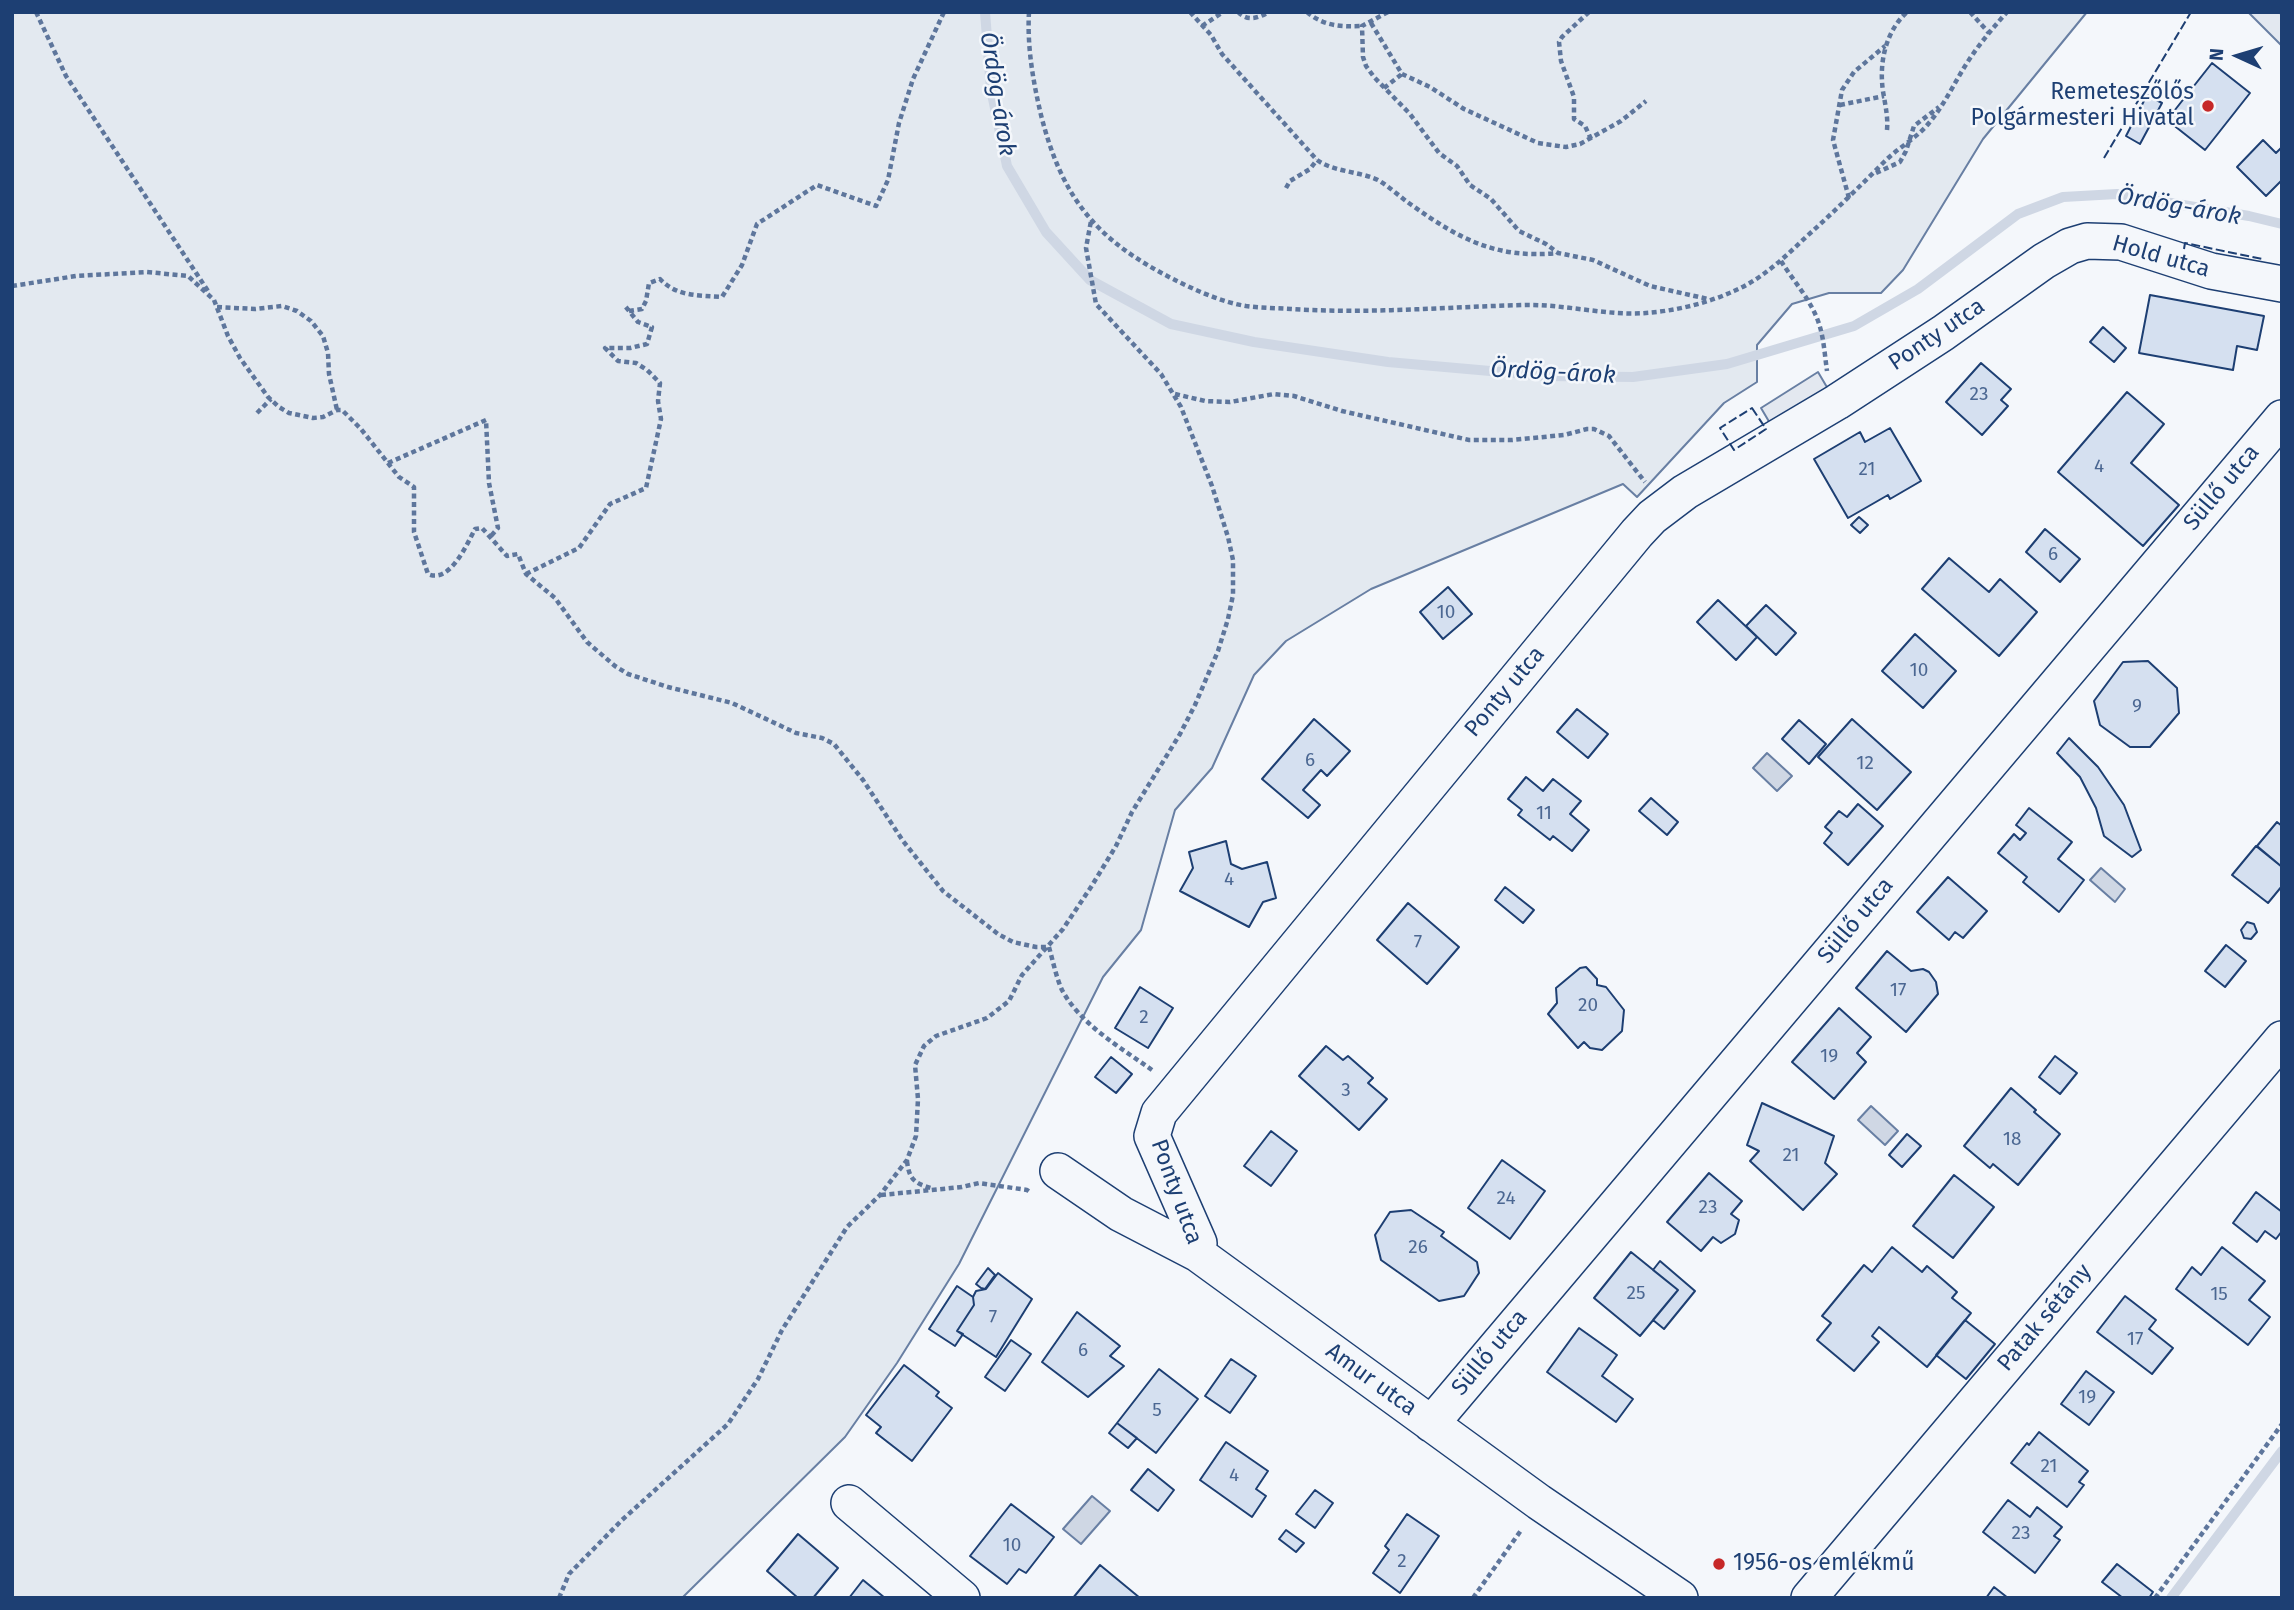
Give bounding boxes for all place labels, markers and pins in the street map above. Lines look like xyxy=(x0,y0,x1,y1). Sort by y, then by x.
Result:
place label: Remeteszőlős Polgármesteri Hivatal xyxy=(1971,79,2194,133)
marker: Remeteszőlős Polgármesteri Hivatal xyxy=(2200,98,2216,114)
place label: 1956-os emlékmű xyxy=(1733,1550,1915,1578)
marker: 1956-os emlékmű xyxy=(1711,1556,1727,1572)

